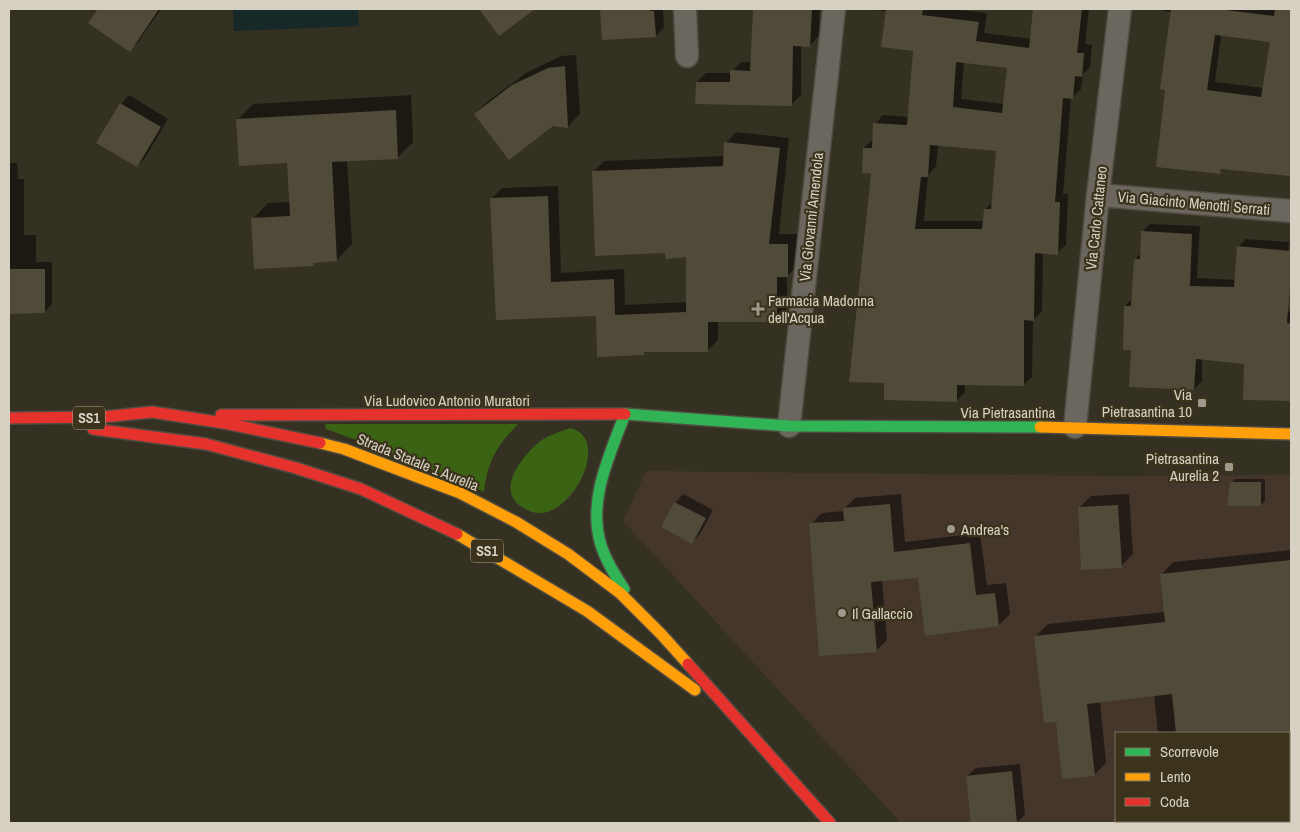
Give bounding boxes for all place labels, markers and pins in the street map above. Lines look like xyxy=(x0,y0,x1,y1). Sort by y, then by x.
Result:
place label: Farmacia Madonna dell'Acqua xyxy=(768,290,874,328)
marker: Farmacia Madonna dell'Acqua xyxy=(752,303,764,315)
place label: Via Pietrasantina 10 xyxy=(1102,384,1192,422)
marker: Via Pietrasantina 10 xyxy=(1196,397,1208,409)
place label: Pietrasantina Aurelia 2 xyxy=(1146,448,1219,486)
marker: Pietrasantina Aurelia 2 xyxy=(1223,461,1235,473)
place label: Andrea's xyxy=(960,519,1009,540)
marker: Andrea's xyxy=(945,523,957,535)
place label: Il Gallaccio xyxy=(852,603,913,624)
marker: Il Gallaccio xyxy=(836,607,848,619)

